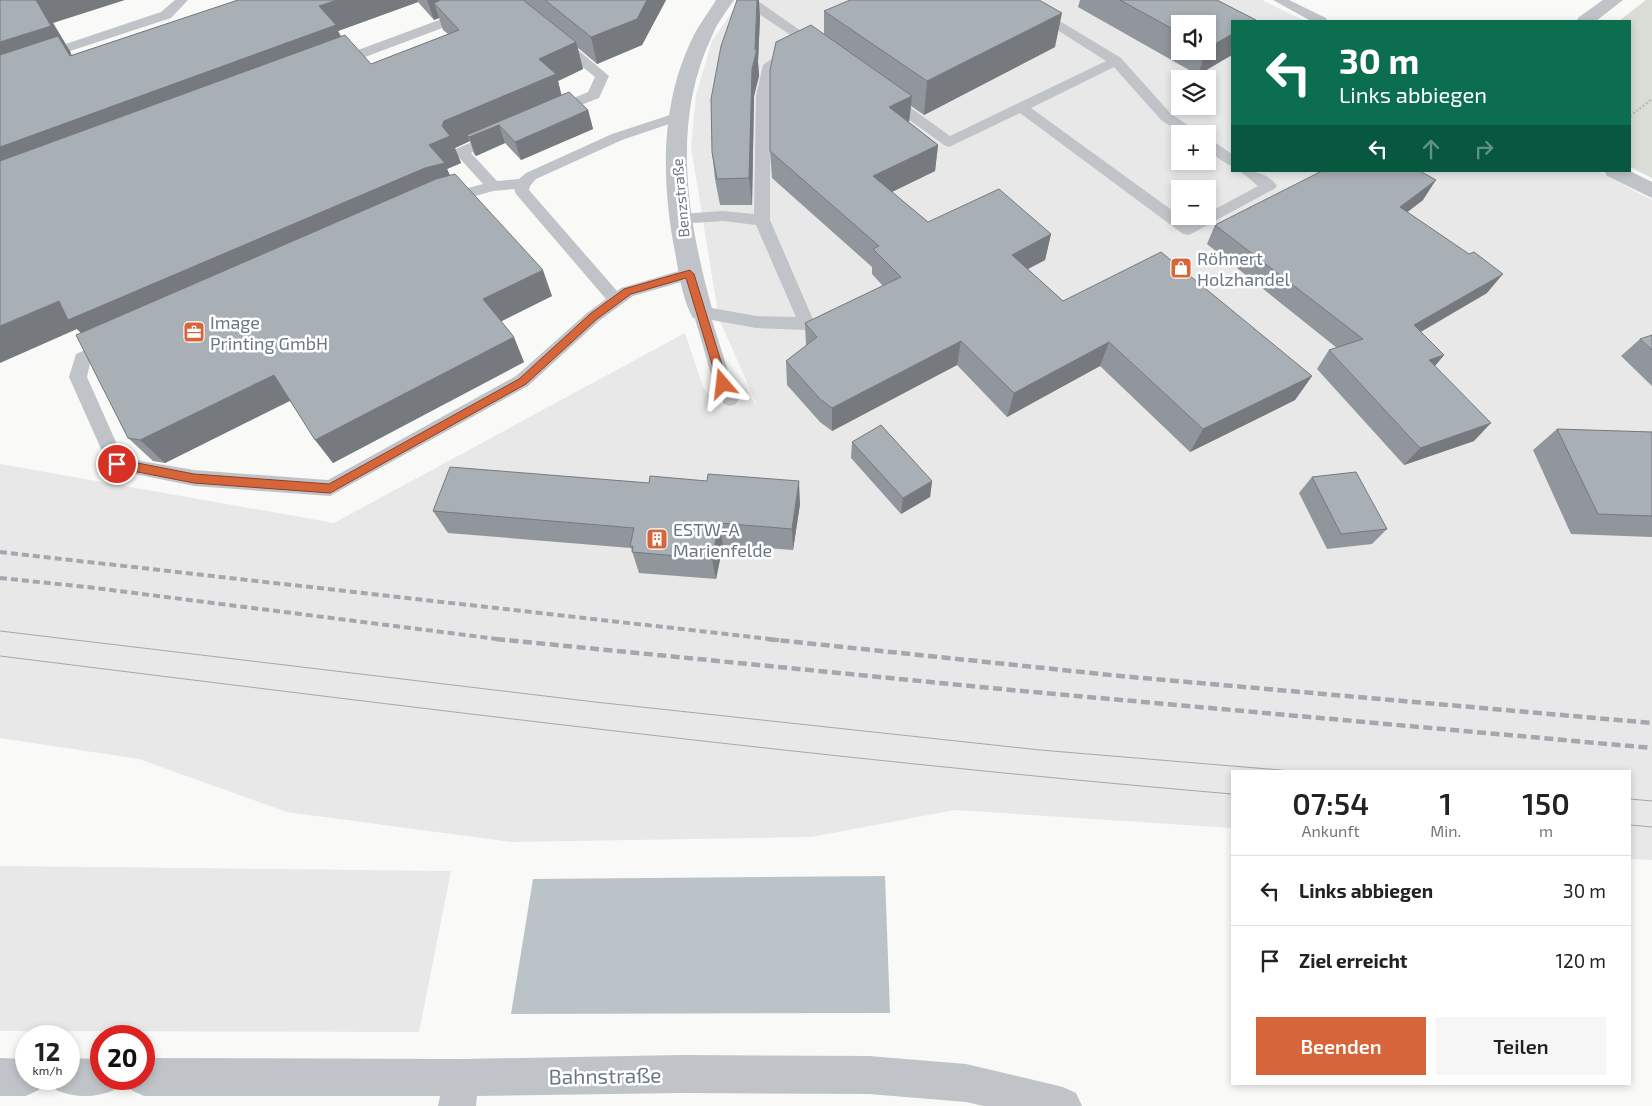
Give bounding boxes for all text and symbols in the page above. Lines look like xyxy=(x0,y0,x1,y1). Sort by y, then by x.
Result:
map controls xyxy=(1171,15,1216,225)
button: sound xyxy=(1171,15,1216,60)
text: 30 m xyxy=(1339,39,1419,81)
icon: left xyxy=(1256,40,1321,105)
button: layers xyxy=(1171,70,1216,115)
text: Links abbiegen xyxy=(1339,81,1487,107)
button: + xyxy=(1171,125,1216,170)
icon: left xyxy=(1364,135,1392,163)
icon: ahead xyxy=(1417,135,1445,163)
icon: right xyxy=(1470,135,1498,163)
street label: Benzstraße xyxy=(668,158,692,238)
button: − xyxy=(1171,180,1216,225)
place label: Röhnert Holzhandel xyxy=(1197,247,1291,290)
shop icon: Röhnert Holzhandel xyxy=(1169,256,1193,280)
place label: Image Printing GmbH xyxy=(210,311,328,354)
office icon: Image Printing GmbH xyxy=(182,320,206,344)
position arrow xyxy=(696,357,748,409)
pin xyxy=(96,443,138,485)
icon: arrive xyxy=(103,450,131,478)
place label: ESTW-A Marienfelde xyxy=(673,518,772,561)
building icon: ESTW-A Marienfelde xyxy=(645,527,669,551)
text: 07:54 xyxy=(1292,785,1369,821)
text: 1 xyxy=(1439,785,1452,821)
text: 150 xyxy=(1522,785,1570,821)
text: Ankunft xyxy=(1302,821,1360,840)
text: Min. xyxy=(1430,821,1461,840)
text: m xyxy=(1539,821,1553,840)
icon: left xyxy=(1256,877,1284,905)
text: Links abbiegen xyxy=(1299,879,1433,902)
text: 30 m xyxy=(1563,879,1606,902)
icon: arrive xyxy=(1256,947,1284,975)
text: Ziel erreicht xyxy=(1299,949,1408,972)
text: 120 m xyxy=(1555,949,1606,972)
button: Beenden xyxy=(1256,1017,1426,1075)
button: Teilen xyxy=(1436,1017,1606,1075)
speed limit sign: 20 xyxy=(90,1025,155,1090)
text: 12 xyxy=(35,1036,60,1066)
street label: Bahnstraße xyxy=(548,1062,662,1088)
text: km/h xyxy=(33,1063,62,1077)

